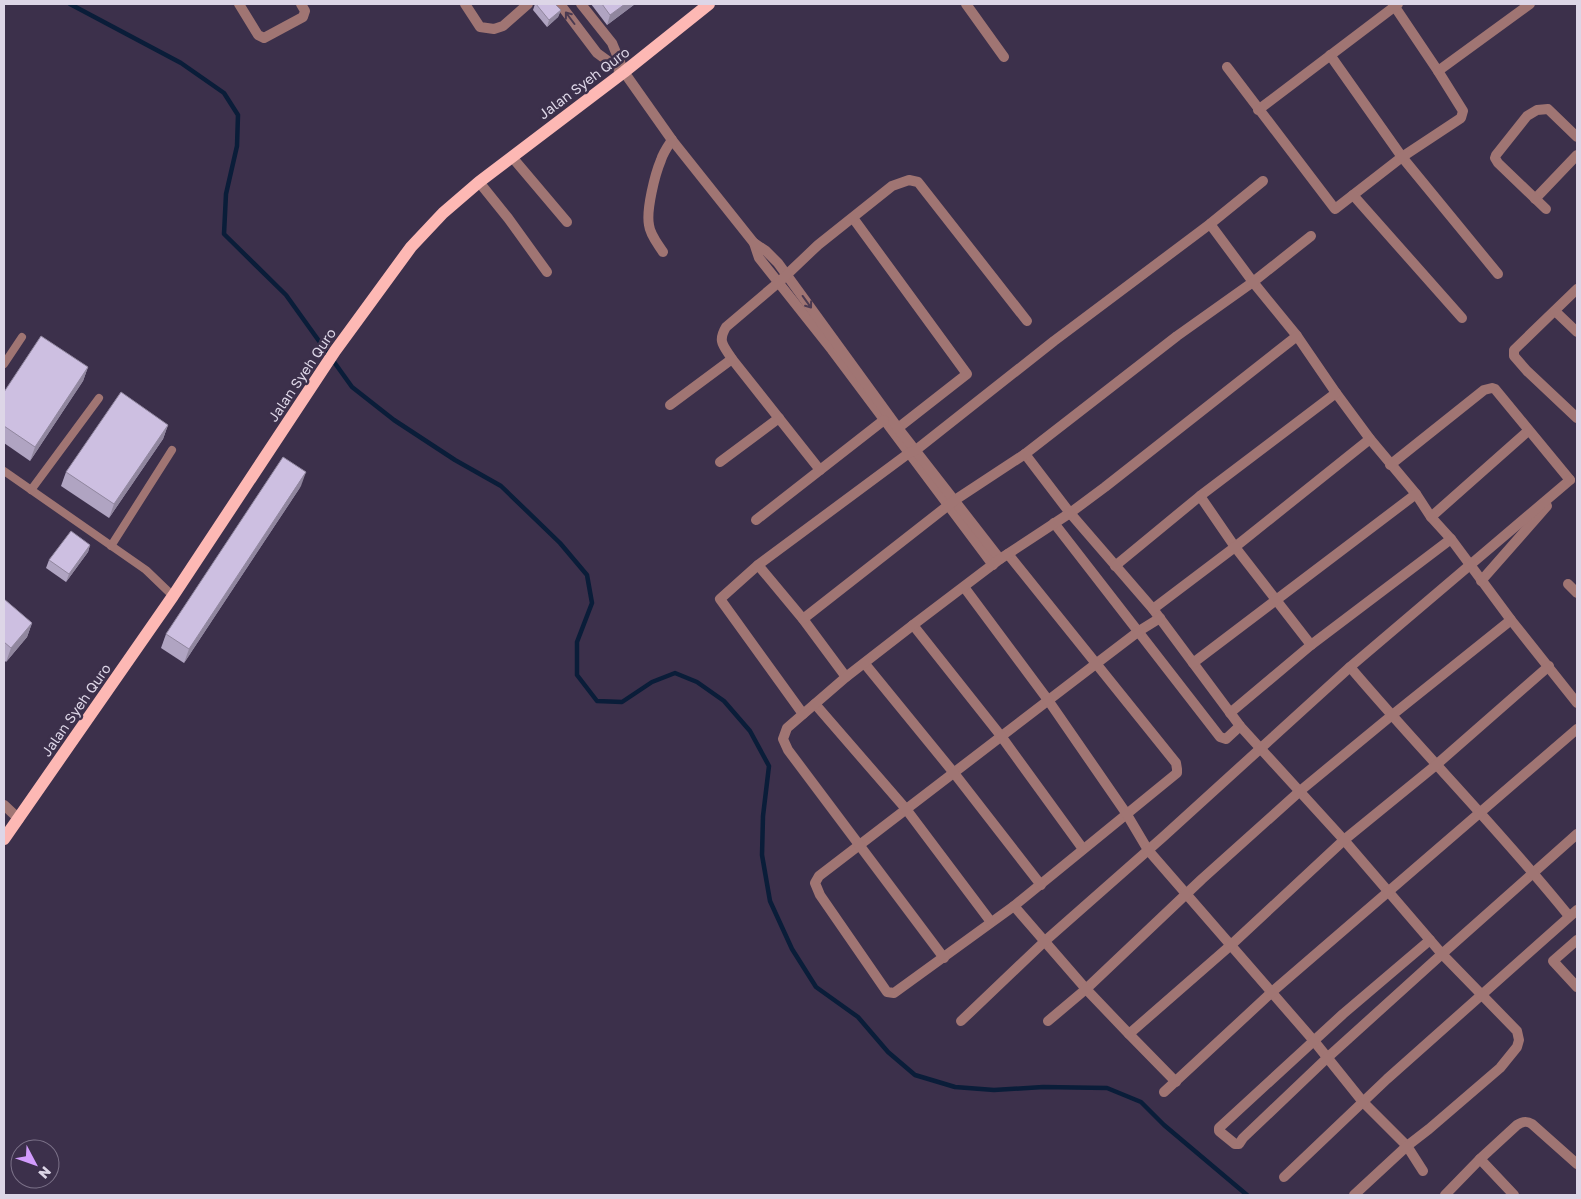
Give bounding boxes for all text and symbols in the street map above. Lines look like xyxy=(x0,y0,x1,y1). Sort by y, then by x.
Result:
one-way arrow xyxy=(565,12,576,25)
street label: Jalan Syeh Quro xyxy=(535,43,632,122)
one-way arrow xyxy=(802,295,812,309)
street label: Jalan Syeh Quro xyxy=(264,325,339,425)
street label: Jalan Syeh Quro xyxy=(37,660,114,759)
north arrow xyxy=(10,1139,60,1189)
text: N xyxy=(35,1163,55,1182)

